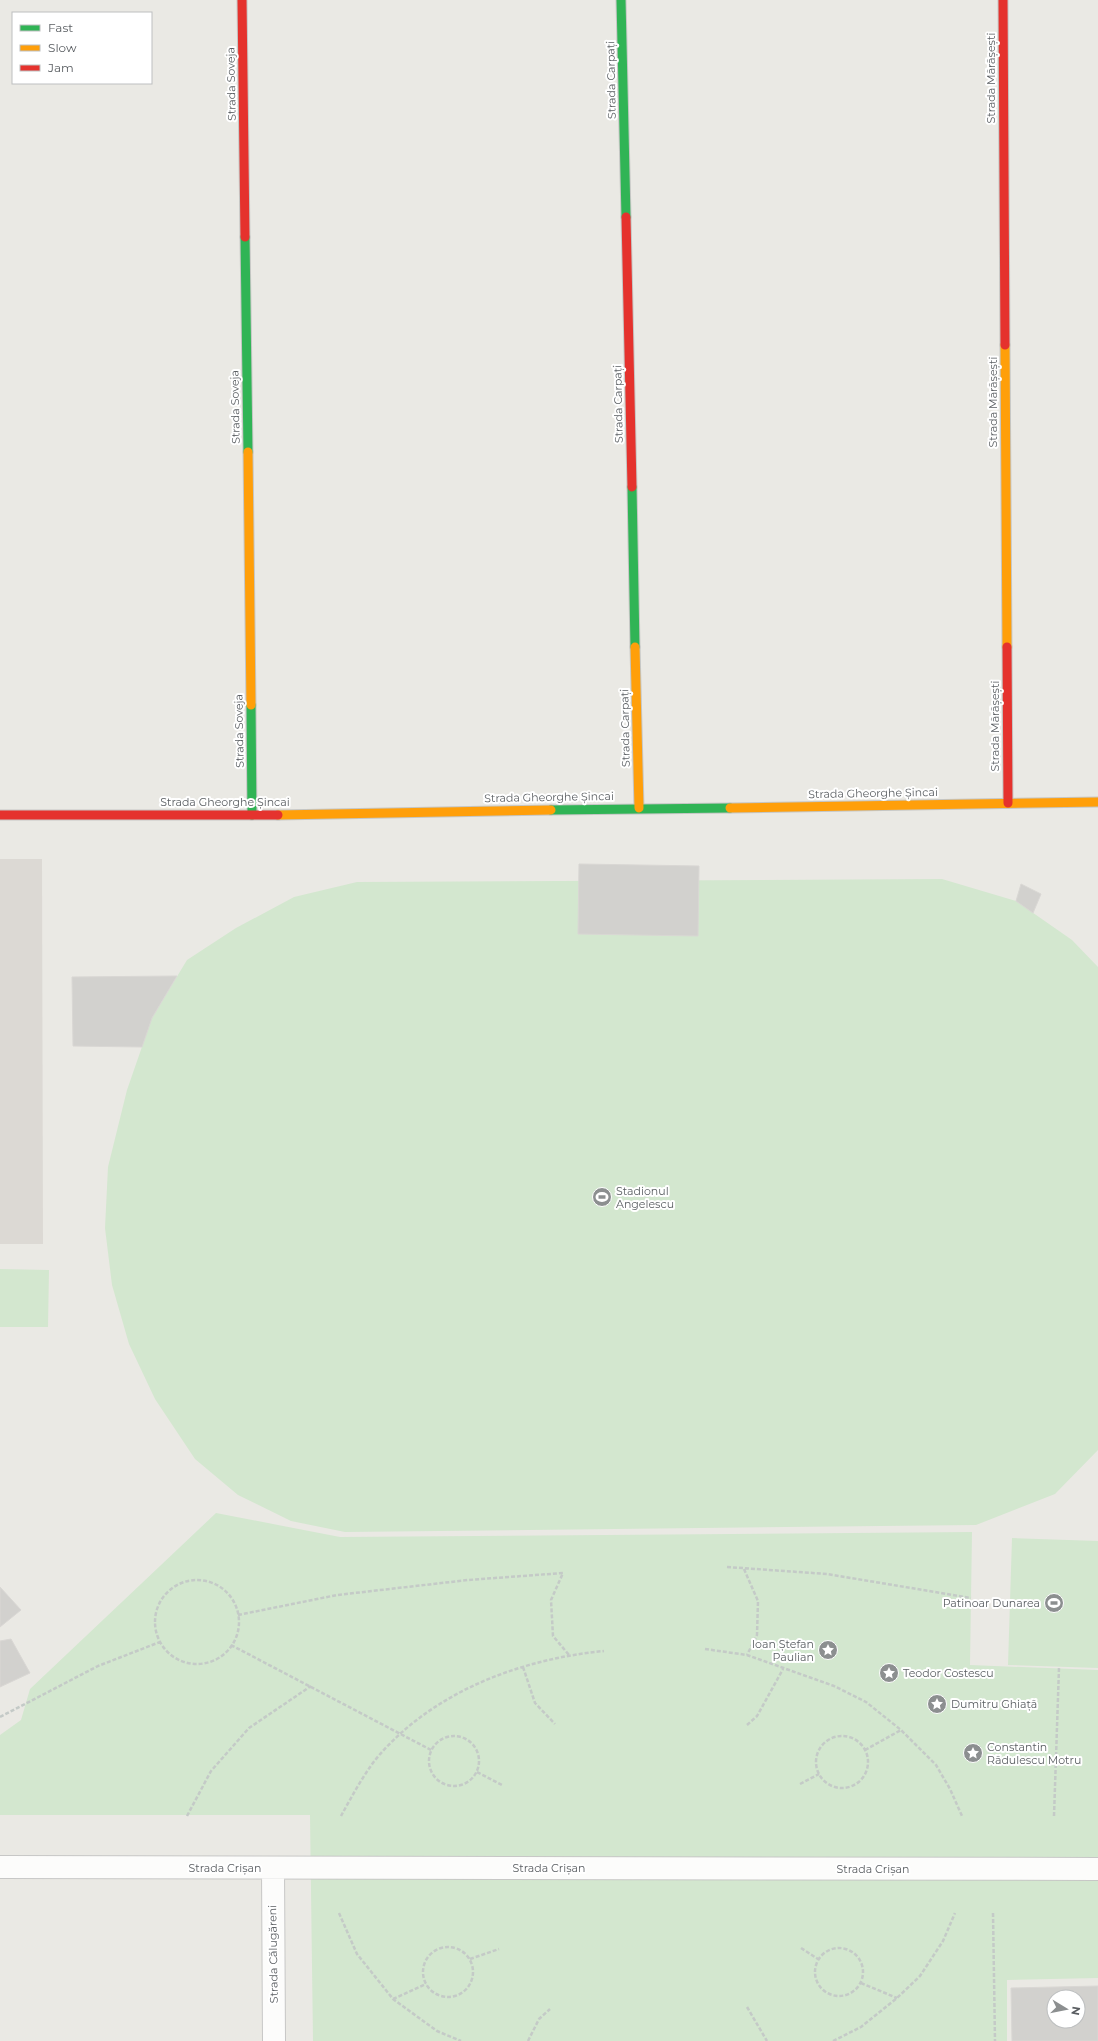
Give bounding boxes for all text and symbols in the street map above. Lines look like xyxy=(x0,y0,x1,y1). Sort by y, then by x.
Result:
legend xyxy=(12,12,152,84)
text: Fast xyxy=(48,20,73,35)
street label: Strada Mărășești xyxy=(984,33,998,123)
text: Slow xyxy=(48,40,77,55)
street label: Strada Carpați xyxy=(603,41,619,119)
street label: Strada Soveja xyxy=(223,47,239,121)
text: Jam xyxy=(47,60,74,75)
street label: Strada Mărășești xyxy=(986,357,1000,447)
street label: Strada Carpați xyxy=(610,365,626,443)
street label: Strada Soveja xyxy=(227,370,243,444)
street label: Strada Mărășești xyxy=(988,681,1002,771)
street label: Strada Carpați xyxy=(617,689,633,767)
street label: Strada Soveja xyxy=(231,694,247,768)
street label: Strada Gheorghe Șincai xyxy=(808,785,938,801)
street label: Strada Gheorghe Șincai xyxy=(484,789,614,805)
street label: Strada Gheorghe Șincai xyxy=(160,795,290,809)
place label: Stadionul Angelescu xyxy=(616,1184,674,1211)
sports icon: Stadionul Angelescu xyxy=(591,1186,613,1208)
sports icon: Patinoar Dunarea xyxy=(1043,1592,1065,1614)
place label: Patinoar Dunarea xyxy=(943,1596,1040,1610)
place label: Ioan Ștefan Paulian xyxy=(752,1637,814,1664)
place icon: Ioan Ștefan Paulian xyxy=(817,1639,839,1661)
place icon: Teodor Costescu xyxy=(878,1662,900,1684)
place label: Teodor Costescu xyxy=(903,1666,994,1680)
place icon: Dumitru Ghiață xyxy=(926,1693,948,1715)
place label: Dumitru Ghiață xyxy=(951,1697,1037,1711)
place label: Constantin Rădulescu Motru xyxy=(987,1740,1081,1767)
place icon: Constantin Rădulescu Motru xyxy=(962,1742,984,1764)
street label: Strada Crișan xyxy=(189,1861,261,1875)
street label: Strada Crișan xyxy=(513,1861,585,1875)
street label: Strada Crișan xyxy=(837,1862,909,1876)
street label: Strada Călugăreni xyxy=(265,1905,281,2003)
north arrow xyxy=(1046,1989,1086,2029)
text: N xyxy=(1068,2005,1084,2016)

